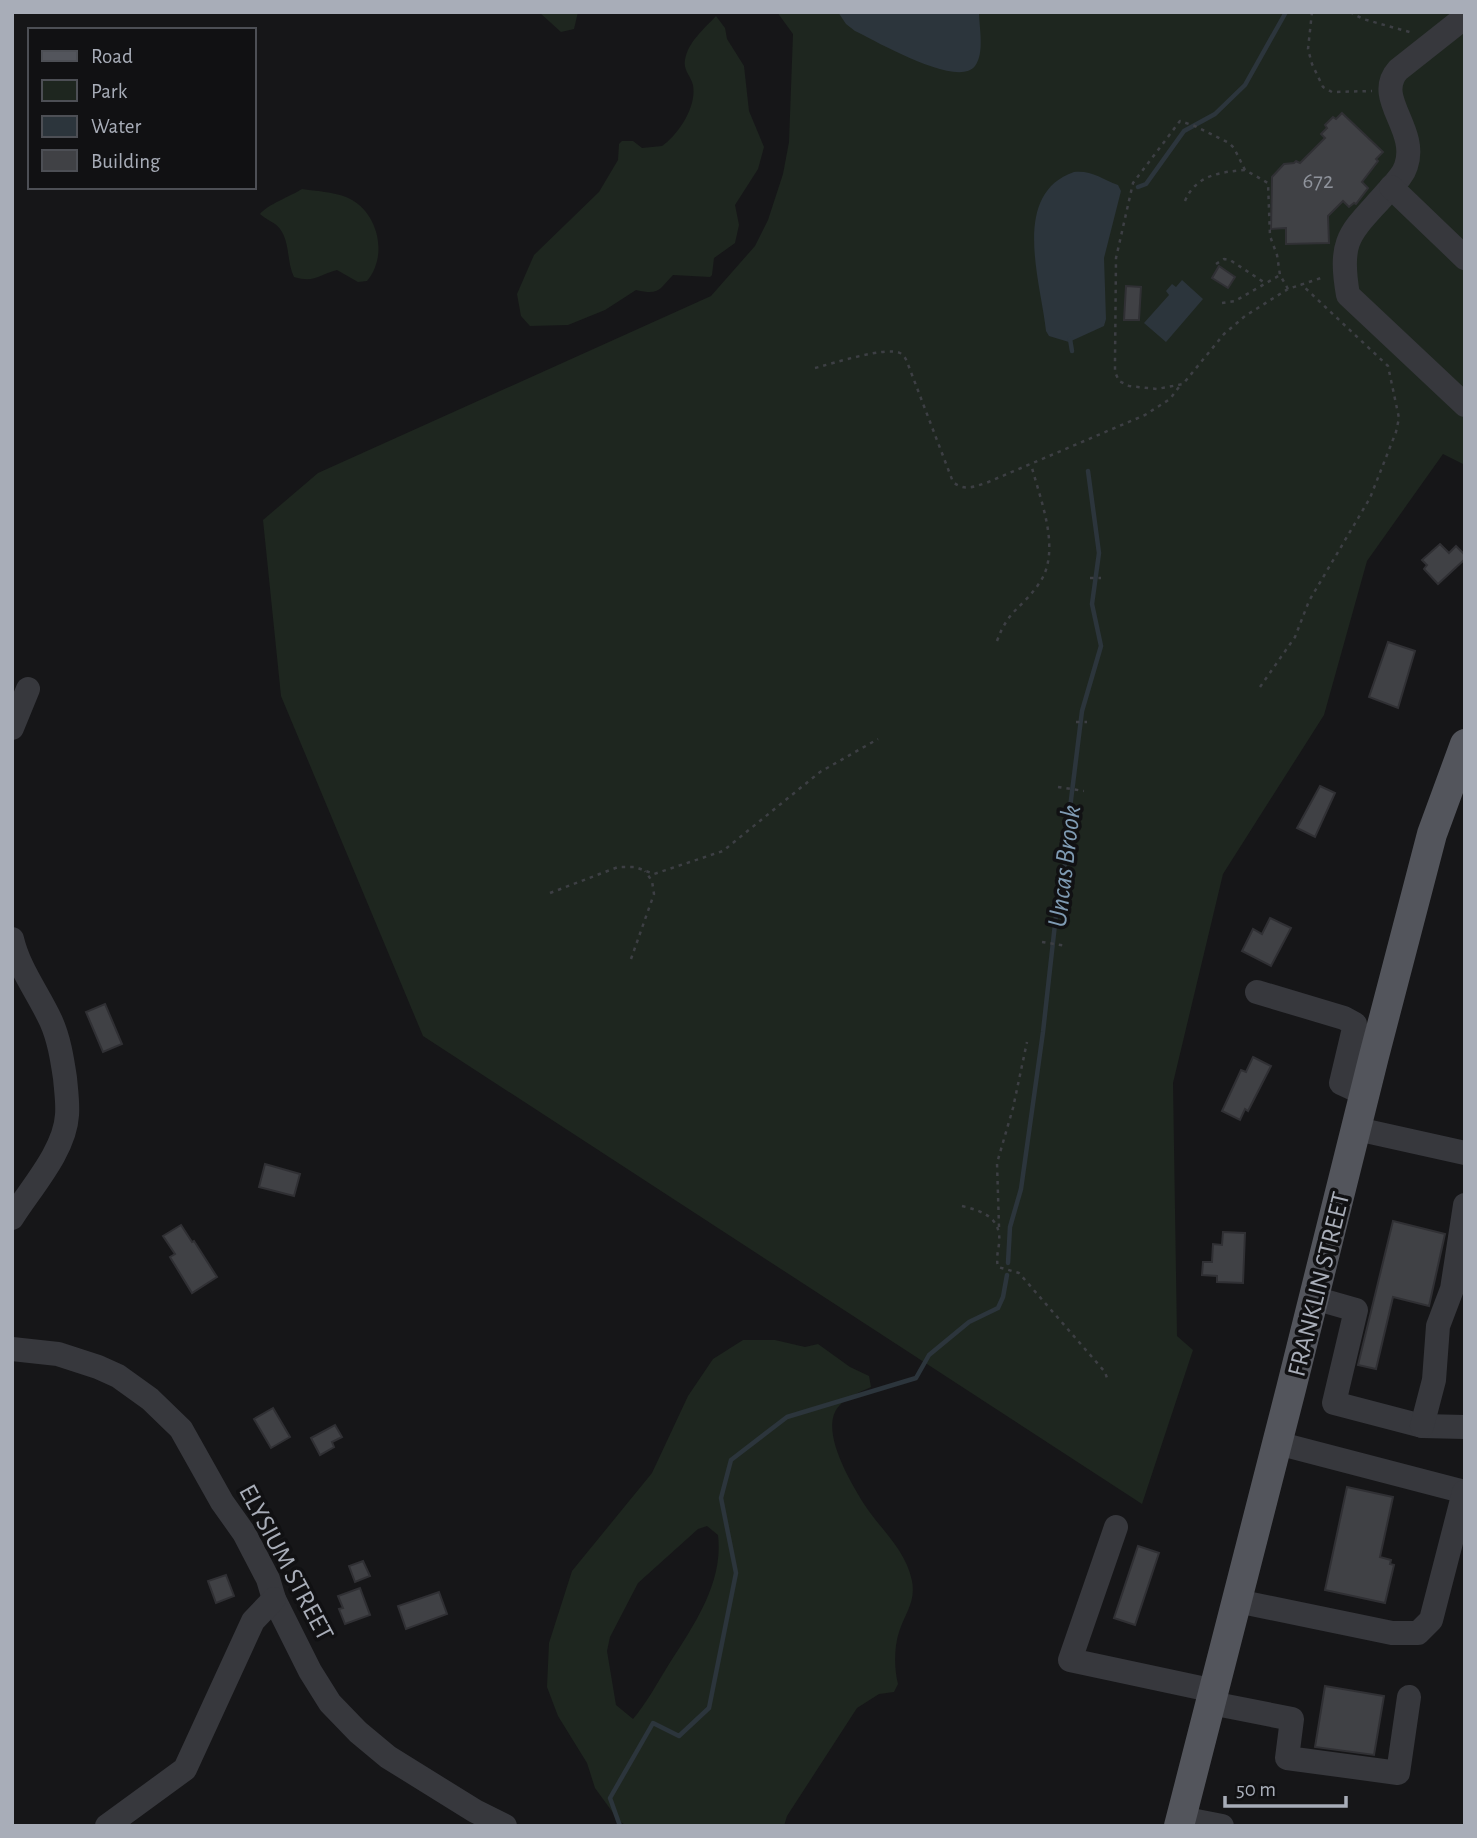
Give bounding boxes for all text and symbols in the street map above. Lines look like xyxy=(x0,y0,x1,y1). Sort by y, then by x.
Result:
legend xyxy=(28,28,256,189)
text: Road xyxy=(91,46,133,67)
text: Park xyxy=(91,81,128,102)
text: Water xyxy=(91,116,141,137)
text: Building xyxy=(91,151,161,172)
house number: 672 xyxy=(1303,170,1333,193)
water label: Uncas Brook xyxy=(1044,803,1086,929)
street label: FRANKLIN STREET xyxy=(1283,1189,1355,1379)
street label: ELYSIUM STREET xyxy=(234,1480,338,1645)
scale bar xyxy=(1225,1764,1346,1808)
text: 50 m xyxy=(1236,1779,1276,1800)

